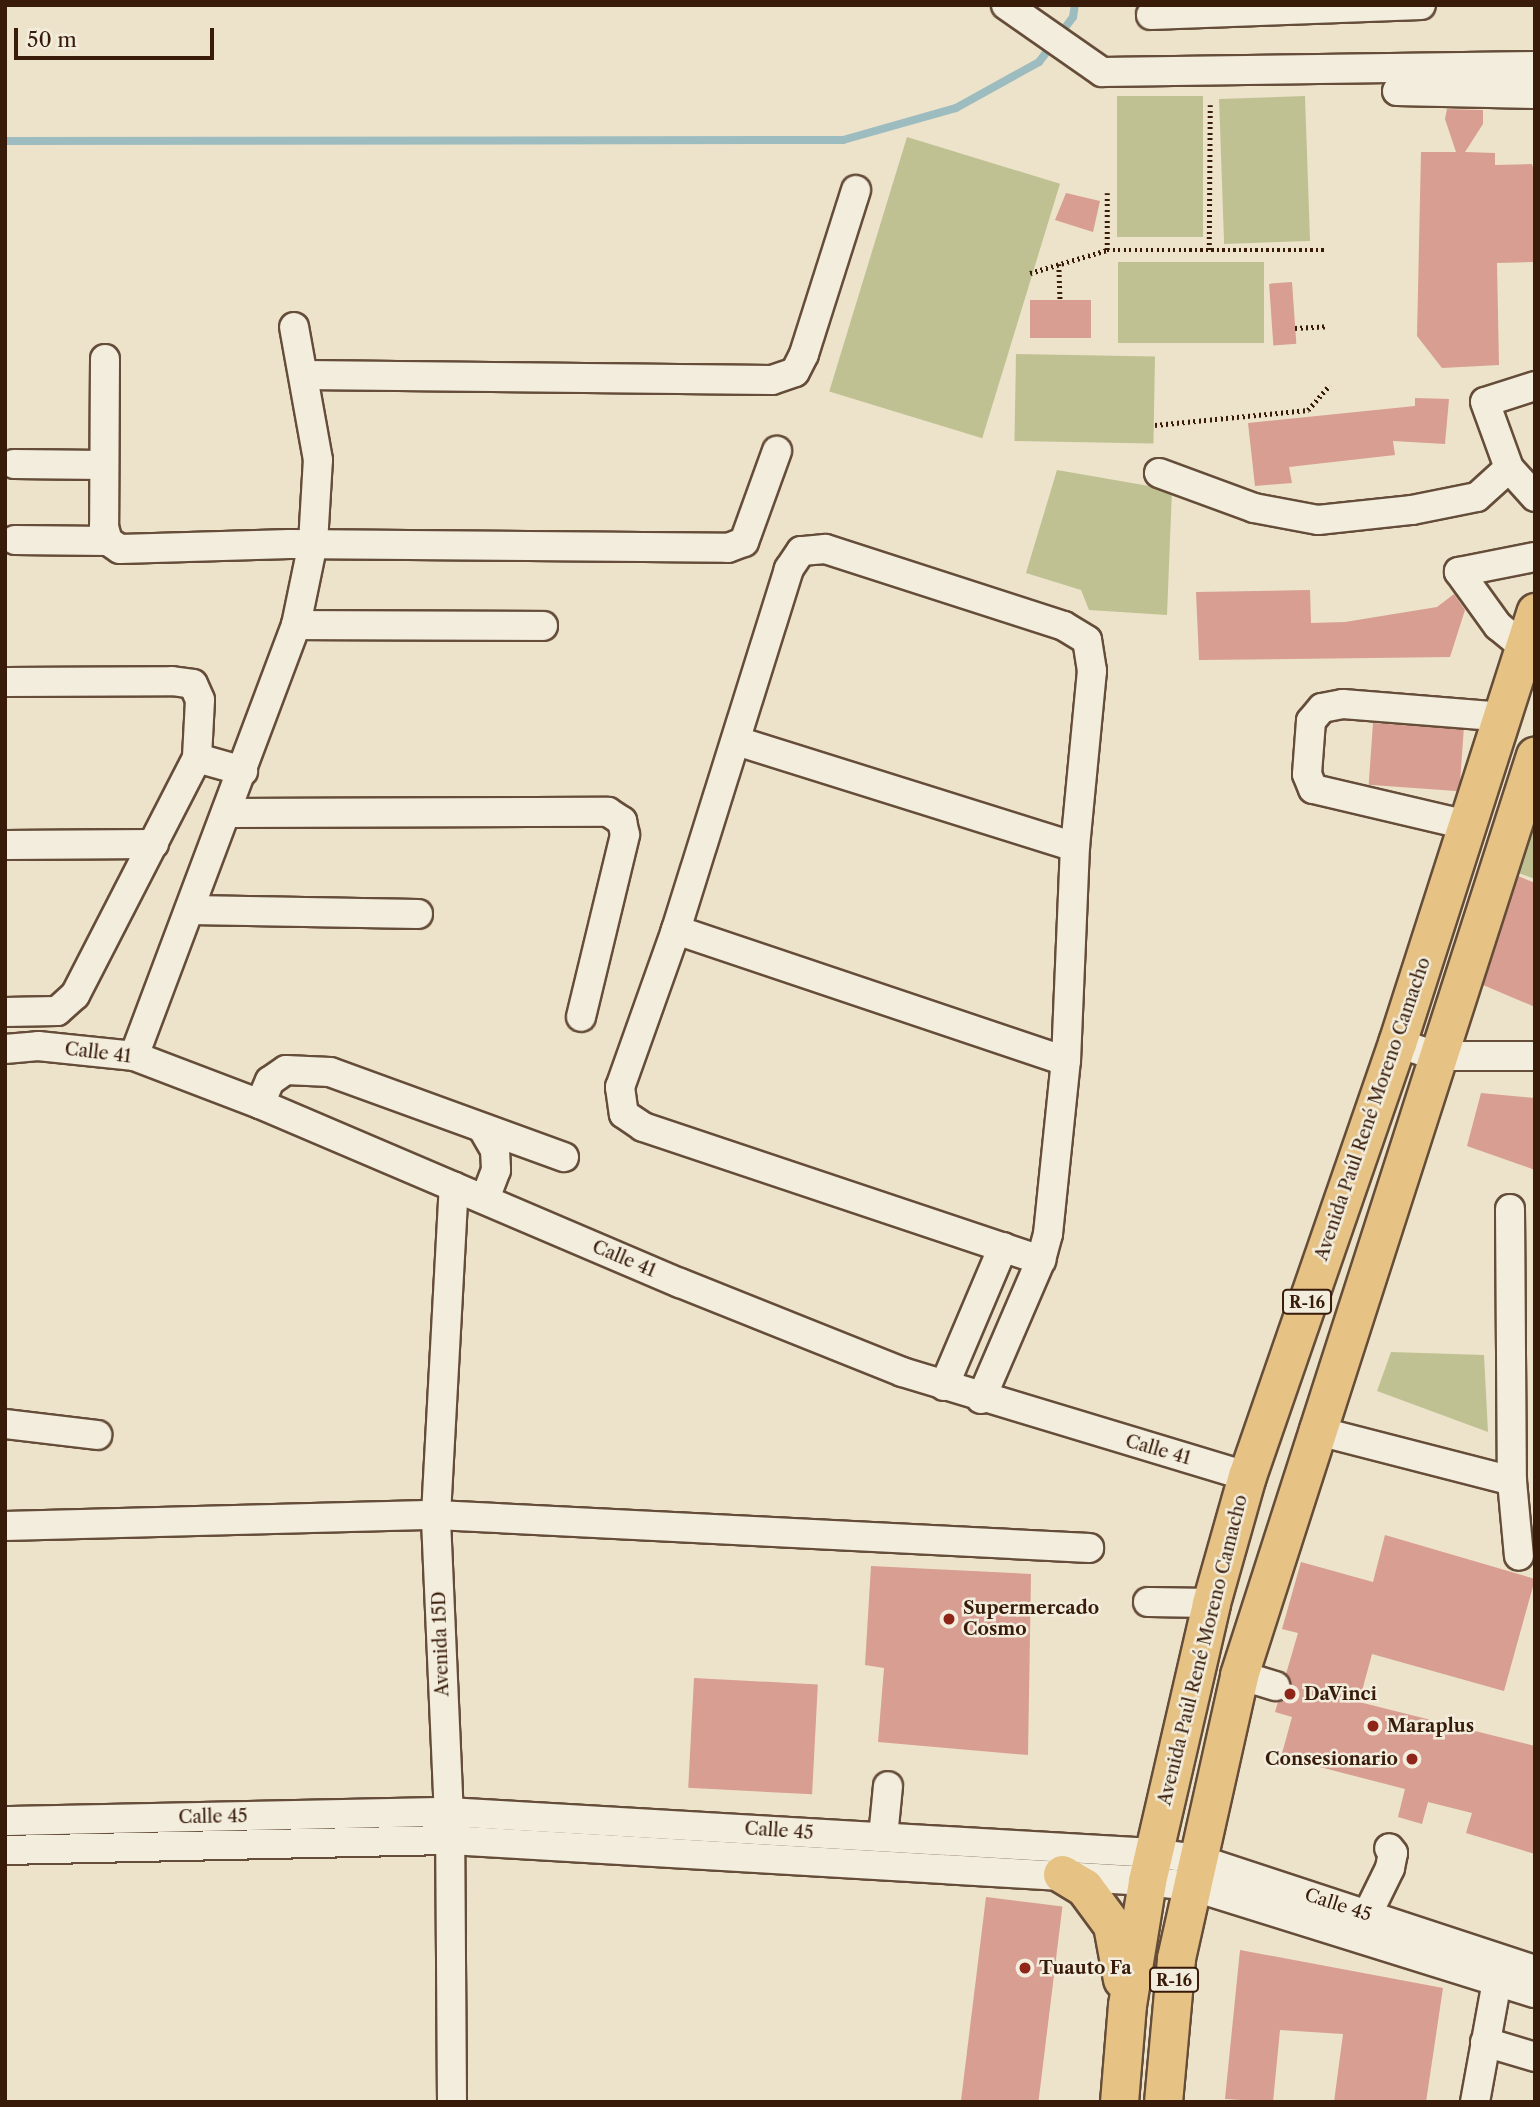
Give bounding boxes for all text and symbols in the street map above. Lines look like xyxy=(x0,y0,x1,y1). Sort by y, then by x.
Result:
scale bar xyxy=(18,14,217,58)
text: 50 m xyxy=(27,27,77,52)
street label: Avenida Paúl René Moreno Camacho xyxy=(1311,954,1435,1264)
street label: Calle 41 xyxy=(63,1038,133,1068)
street label: Calle 41 xyxy=(589,1236,659,1282)
road number: R-16 xyxy=(1281,1290,1333,1314)
street label: Calle 41 xyxy=(1123,1430,1193,1470)
street label: Avenida Paúl René Moreno Camacho xyxy=(1154,1492,1252,1808)
street label: Avenida 15D xyxy=(428,1591,454,1697)
place label: Supermercado Cosmo xyxy=(963,1598,1099,1640)
marker: Supermercado Cosmo xyxy=(941,1611,957,1627)
place label: DaVinci xyxy=(1304,1683,1377,1705)
marker: DaVinci xyxy=(1282,1686,1298,1702)
place label: Maraplus xyxy=(1387,1715,1474,1737)
marker: Maraplus xyxy=(1365,1718,1381,1734)
place label: Consesionario xyxy=(1265,1748,1398,1770)
marker: Consesionario xyxy=(1404,1751,1420,1767)
street label: Calle 45 xyxy=(178,1806,248,1828)
street label: Calle 45 xyxy=(744,1818,814,1844)
street label: Calle 45 xyxy=(1302,1884,1374,1926)
place label: Tuauto Fa xyxy=(1039,1957,1132,1979)
marker: Tuauto Fa xyxy=(1017,1960,1033,1976)
road number: R-16 xyxy=(1148,1968,1200,1992)

